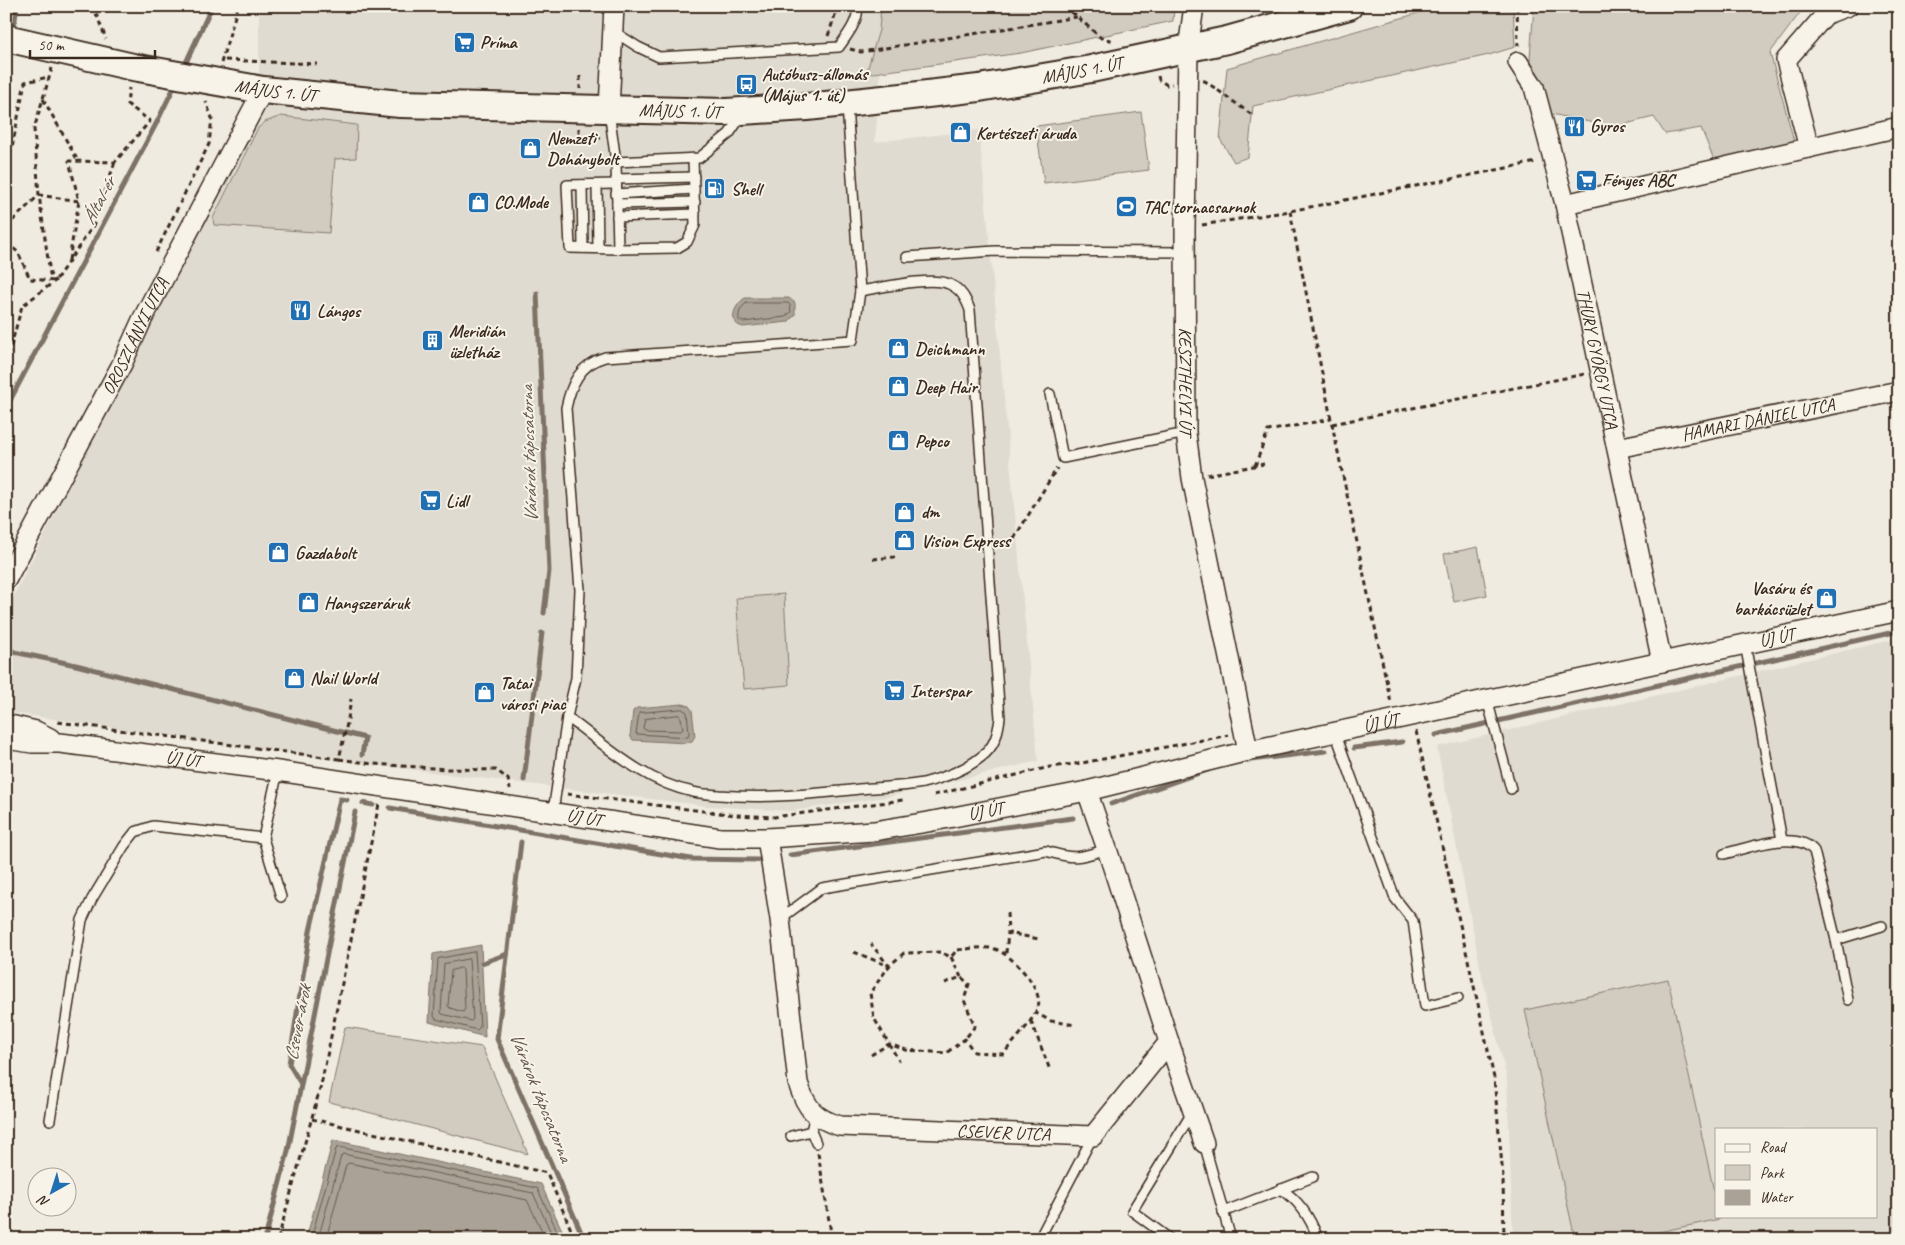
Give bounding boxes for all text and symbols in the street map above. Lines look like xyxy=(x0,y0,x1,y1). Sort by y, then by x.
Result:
scale bar xyxy=(30,28,155,60)
supermarket icon: Príma xyxy=(452,30,476,54)
place label: Príma xyxy=(480,31,519,53)
text: 50 m xyxy=(38,36,65,55)
street label: MÁJUS 1. ÚT xyxy=(1040,51,1128,88)
place label: Autóbusz-állomás (Május 1. út) xyxy=(762,63,869,106)
bus stop icon: Autóbusz-állomás (Május 1. út) xyxy=(734,72,758,96)
street label: MÁJUS 1. ÚT xyxy=(233,74,321,107)
street label: MÁJUS 1. ÚT xyxy=(639,99,725,123)
restaurant icon: Gyros xyxy=(1562,114,1586,138)
place label: Gyros xyxy=(1590,115,1626,137)
shop icon: Kertészeti áruda xyxy=(948,121,972,145)
place label: Kertészeti áruda xyxy=(976,122,1078,144)
place label: Nemzeti Dohánybolt xyxy=(547,127,621,170)
shop icon: Nemzeti Dohánybolt xyxy=(519,136,543,160)
supermarket icon: Fényes ABC xyxy=(1574,168,1598,192)
place label: Fényes ABC xyxy=(1602,169,1678,191)
water label: Által-ér xyxy=(77,170,123,229)
fuel station icon: Shell xyxy=(703,177,727,201)
place label: Shell xyxy=(731,178,765,200)
shop icon: CO.Mode xyxy=(466,190,490,214)
place label: CO.Mode xyxy=(494,191,550,213)
sports icon: TAC tornacsarnok xyxy=(1115,195,1139,219)
place label: TAC tornacsarnok xyxy=(1143,196,1258,218)
street label: OROSZLÁNYI UTCA xyxy=(97,273,174,398)
street label: THURY GYÖRGY UTCA xyxy=(1572,287,1623,432)
restaurant icon: Lángos xyxy=(289,299,313,323)
place label: Lángos xyxy=(317,300,362,322)
place label: Meridián üzletház xyxy=(449,320,506,363)
street label: KESZTHELYI ÚT xyxy=(1174,327,1197,439)
building icon: Meridián üzletház xyxy=(421,329,445,353)
shop icon: Deichmann xyxy=(887,337,911,361)
place label: Deichmann xyxy=(915,338,985,360)
shop icon: Deep Hair xyxy=(887,375,911,399)
place label: Deep Hair xyxy=(915,376,979,398)
water label: Várárok tápcsatorna xyxy=(515,383,543,523)
street label: HAMARI DÁNIEL UTCA xyxy=(1680,393,1837,446)
shop icon: Pepco xyxy=(887,429,911,453)
place label: Pepco xyxy=(915,430,950,452)
supermarket icon: Lidl xyxy=(418,489,442,513)
place label: Lidl xyxy=(446,490,472,512)
shop icon: dm xyxy=(893,500,917,524)
place label: dm xyxy=(921,501,940,523)
shop icon: Vision Express xyxy=(893,529,917,553)
place label: Vision Express xyxy=(921,530,1012,552)
shop icon: Gazdabolt xyxy=(267,541,291,565)
place label: Gazdabolt xyxy=(295,542,358,564)
place label: Vasáru és barkácsüzlet xyxy=(1734,577,1814,620)
shop icon: Vasáru és barkácsüzlet xyxy=(1815,586,1839,610)
shop icon: Hangszeráruk xyxy=(296,591,320,615)
place label: Hangszeráruk xyxy=(324,592,412,614)
street label: ÚJ ÚT xyxy=(1757,622,1800,652)
shop icon: Nail World xyxy=(282,666,306,690)
place label: Nail World xyxy=(310,667,379,689)
place label: Tatai városi piac xyxy=(500,672,567,715)
supermarket icon: Interspar xyxy=(882,679,906,703)
place label: Interspar xyxy=(910,680,973,702)
shop icon: Tatai városi piac xyxy=(472,681,496,705)
street label: ÚJ ÚT xyxy=(1361,707,1404,737)
street label: ÚJ ÚT xyxy=(165,746,206,773)
street label: ÚJ ÚT xyxy=(966,796,1009,825)
street label: ÚJ ÚT xyxy=(565,804,607,832)
water label: Csever-árok xyxy=(279,981,318,1062)
water label: Várárok tápcsatorna xyxy=(504,1029,579,1167)
street label: CSEVER UTCA xyxy=(956,1120,1051,1145)
legend xyxy=(1715,1128,1878,1218)
text: Road xyxy=(1760,1138,1787,1157)
text: Park xyxy=(1760,1164,1785,1183)
north arrow xyxy=(28,1168,78,1218)
text: Water xyxy=(1760,1188,1794,1207)
text: N xyxy=(34,1191,53,1211)

